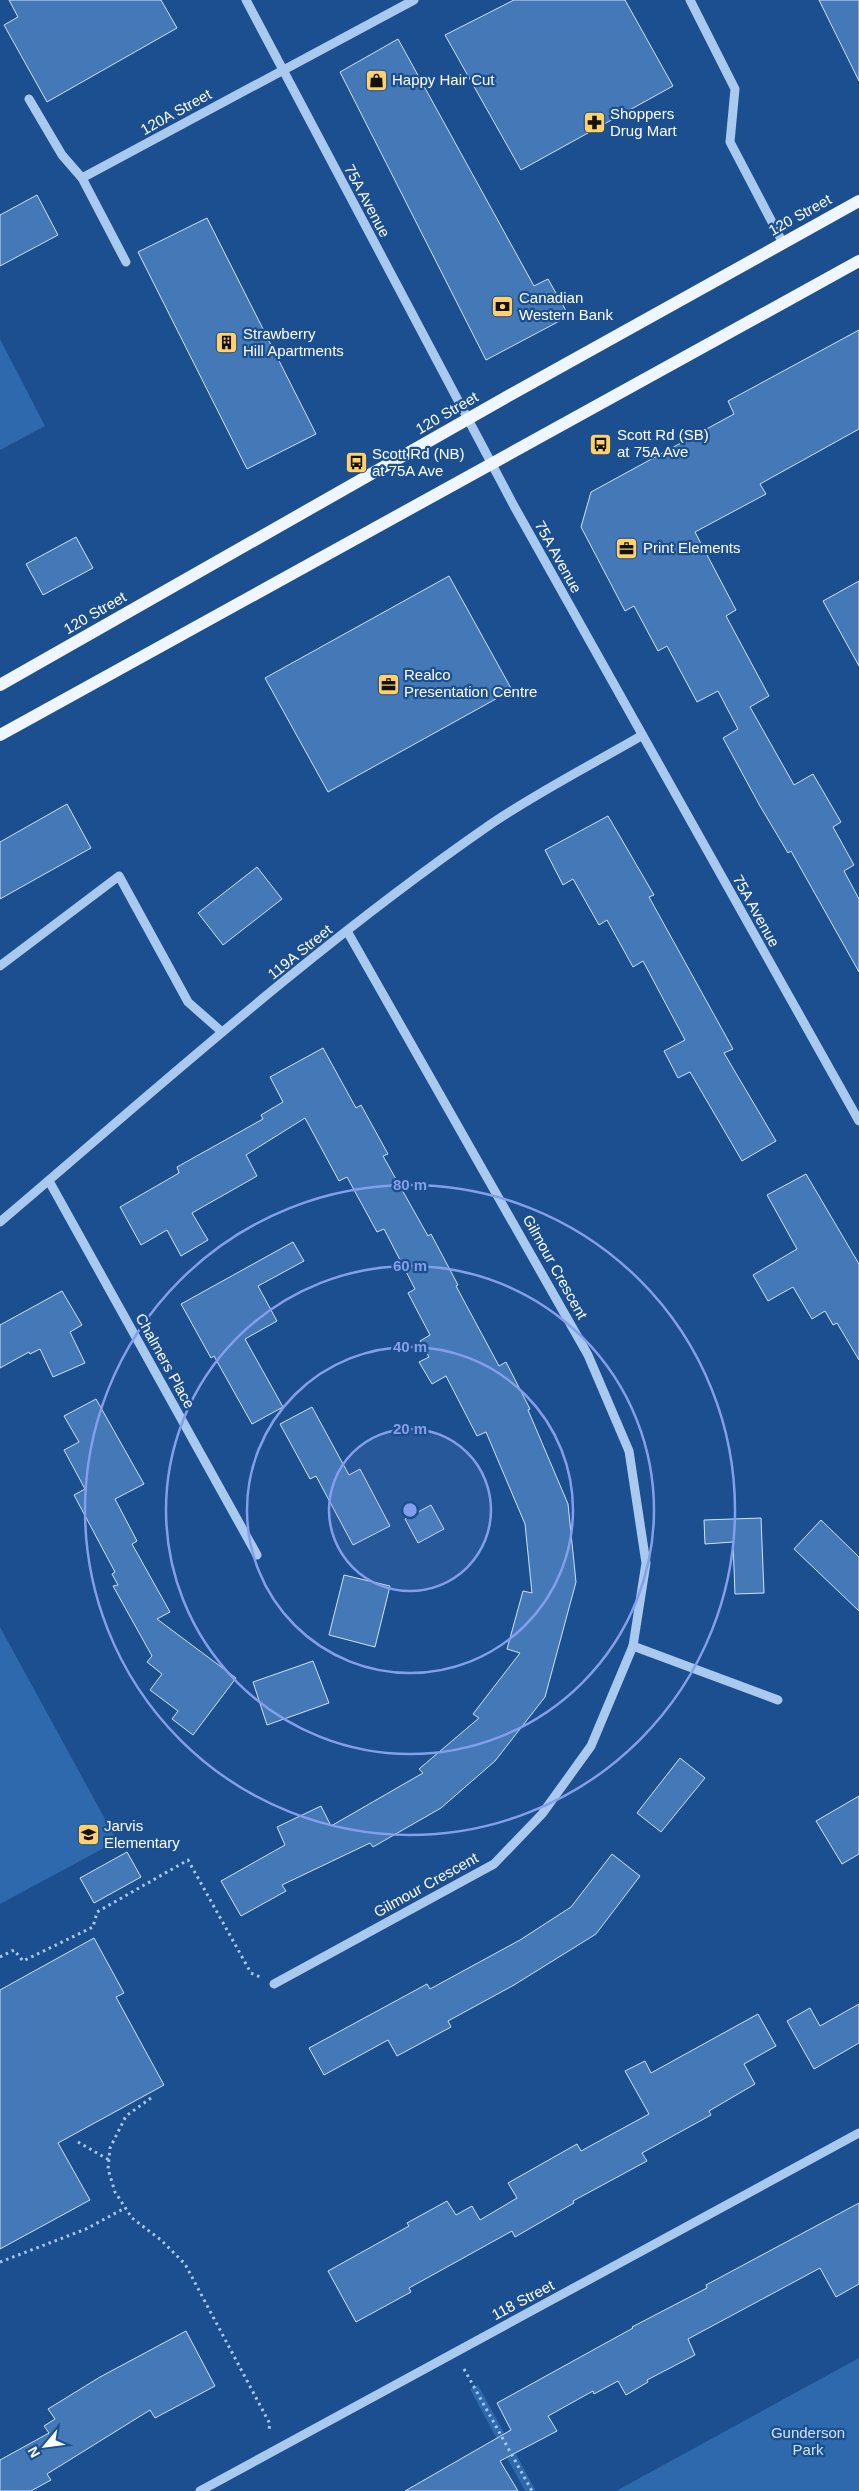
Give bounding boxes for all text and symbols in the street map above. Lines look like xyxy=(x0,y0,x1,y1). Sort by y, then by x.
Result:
shop icon: Happy Hair Cut xyxy=(364,68,388,92)
place label: Happy Hair Cut xyxy=(392,71,495,88)
street label: 120A Street xyxy=(137,85,215,138)
place label: Shoppers Drug Mart xyxy=(610,105,678,139)
pharmacy icon: Shoppers Drug Mart xyxy=(582,111,606,135)
street label: 75A Avenue xyxy=(341,162,394,240)
street label: 120 Street xyxy=(765,190,835,239)
place label: Canadian Western Bank xyxy=(519,289,613,323)
bank icon: Canadian Western Bank xyxy=(491,295,515,319)
place label: Strawberry Hill Apartments xyxy=(243,325,344,359)
building icon: Strawberry Hill Apartments xyxy=(215,331,239,355)
street label: 120 Street xyxy=(413,387,482,437)
place label: Scott Rd (SB) at 75A Ave xyxy=(617,426,709,460)
bus stop icon: Scott Rd (SB) at 75A Ave xyxy=(589,432,613,456)
place label: Scott Rd (NB) at 75A Ave xyxy=(372,445,465,479)
bus stop icon: Scott Rd (NB) at 75A Ave xyxy=(344,451,368,475)
street label: 75A Avenue xyxy=(532,518,585,596)
office icon: Print Elements xyxy=(615,536,639,560)
place label: Print Elements xyxy=(643,539,741,556)
street label: 120 Street xyxy=(61,587,130,637)
place label: Realco Presentation Centre xyxy=(404,666,537,700)
office icon: Realco Presentation Centre xyxy=(376,672,400,696)
street label: 75A Avenue xyxy=(730,872,783,950)
street label: 119A Street xyxy=(264,920,336,983)
text: 80 m xyxy=(393,1176,427,1193)
street label: Gilmour Crescent xyxy=(520,1212,592,1323)
text: 60 m xyxy=(393,1257,427,1274)
street label: Chalmers Place xyxy=(132,1310,199,1411)
text: 40 m xyxy=(393,1338,427,1355)
text: 20 m xyxy=(393,1420,427,1437)
centre of rings xyxy=(401,1501,419,1519)
place label: Jarvis Elementary xyxy=(104,1817,180,1851)
school or university icon: Jarvis Elementary xyxy=(76,1823,100,1847)
street label: Gilmour Crescent xyxy=(371,1848,482,1920)
street label: 118 Street xyxy=(489,2276,558,2323)
north arrow xyxy=(20,2421,70,2471)
park label: Gunderson Park xyxy=(771,2424,845,2458)
text: N xyxy=(24,2444,43,2461)

